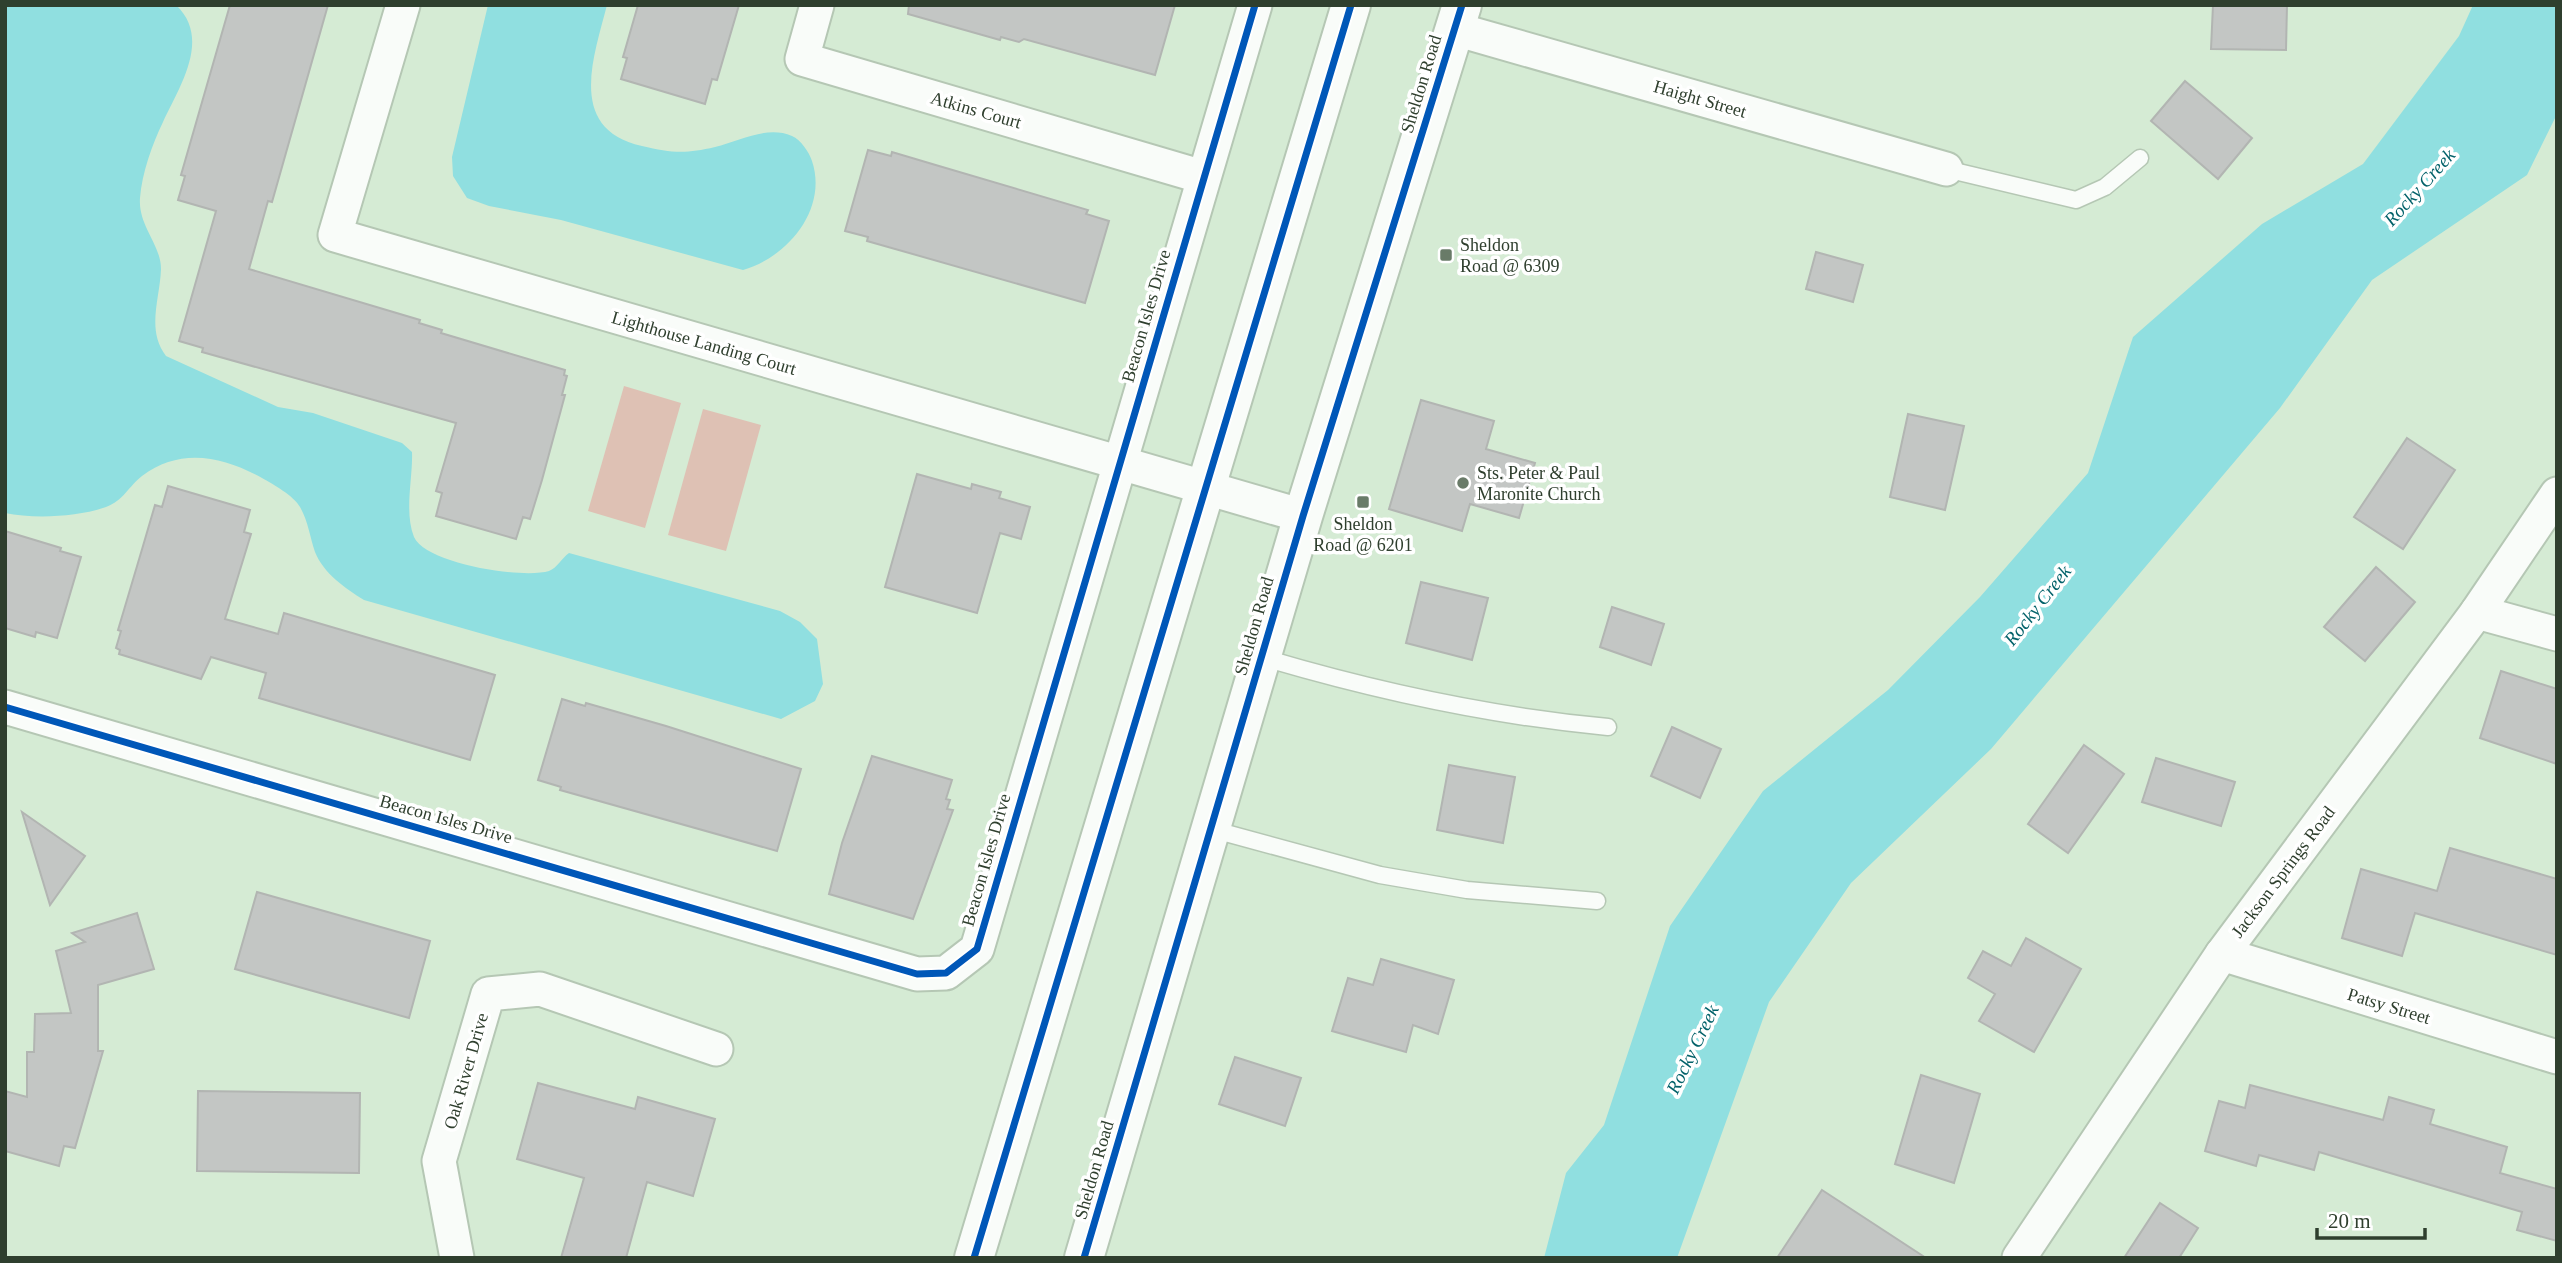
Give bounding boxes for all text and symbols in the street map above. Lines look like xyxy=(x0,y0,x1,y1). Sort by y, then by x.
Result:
street label: Sheldon Road xyxy=(1397,33,1445,135)
street label: Haight Street xyxy=(1651,76,1749,122)
street label: Atkins Court xyxy=(928,87,1024,133)
water label: Rocky Creek xyxy=(2379,144,2460,231)
place label: Sheldon Road @ 6309 xyxy=(1460,235,1560,276)
street label: Beacon Isles Drive xyxy=(1118,247,1174,385)
marker: Sheldon Road @ 6309 xyxy=(1438,247,1454,263)
street label: Lighthouse Landing Court xyxy=(609,307,799,379)
place label: Sts. Peter & Paul Maronite Church xyxy=(1477,463,1600,504)
marker: Sts. Peter & Paul Maronite Church xyxy=(1455,475,1471,491)
marker: Sheldon Road @ 6201 xyxy=(1355,494,1371,510)
place label: Sheldon Road @ 6201 xyxy=(1313,514,1413,555)
water label: Rocky Creek xyxy=(1999,561,2076,650)
street label: Sheldon Road xyxy=(1230,574,1278,678)
street label: Beacon Isles Drive xyxy=(377,791,515,847)
street label: Beacon Isles Drive xyxy=(958,791,1014,929)
street label: Jackson Springs Road xyxy=(2227,802,2339,942)
street label: Patsy Street xyxy=(2345,984,2433,1028)
water label: Rocky Creek xyxy=(1662,1001,1723,1098)
street label: Oak River Drive xyxy=(440,1011,492,1131)
street label: Sheldon Road xyxy=(1070,1118,1118,1222)
scale bar xyxy=(2317,1196,2426,1240)
text: 20 m xyxy=(2328,1209,2371,1233)

